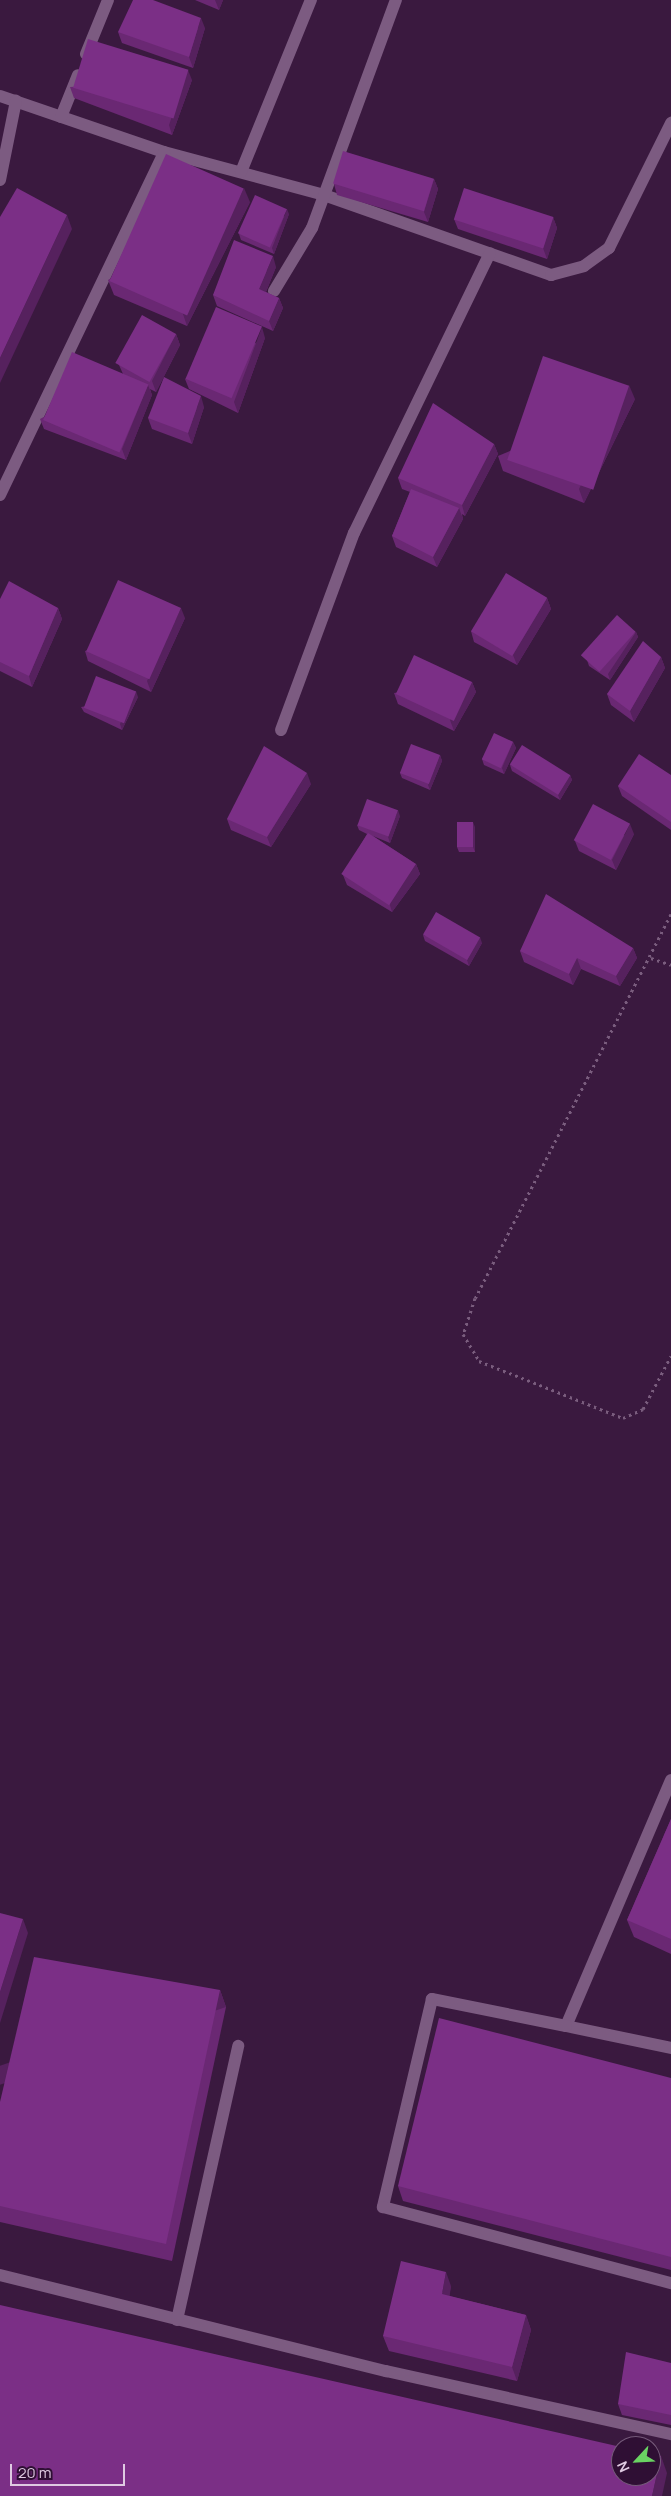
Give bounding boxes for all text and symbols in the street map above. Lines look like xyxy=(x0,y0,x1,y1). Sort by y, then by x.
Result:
north arrow xyxy=(611,2436,661,2486)
scale bar xyxy=(12,2454,128,2486)
text: N xyxy=(612,2459,634,2476)
text: 20 m xyxy=(18,2462,51,2483)

